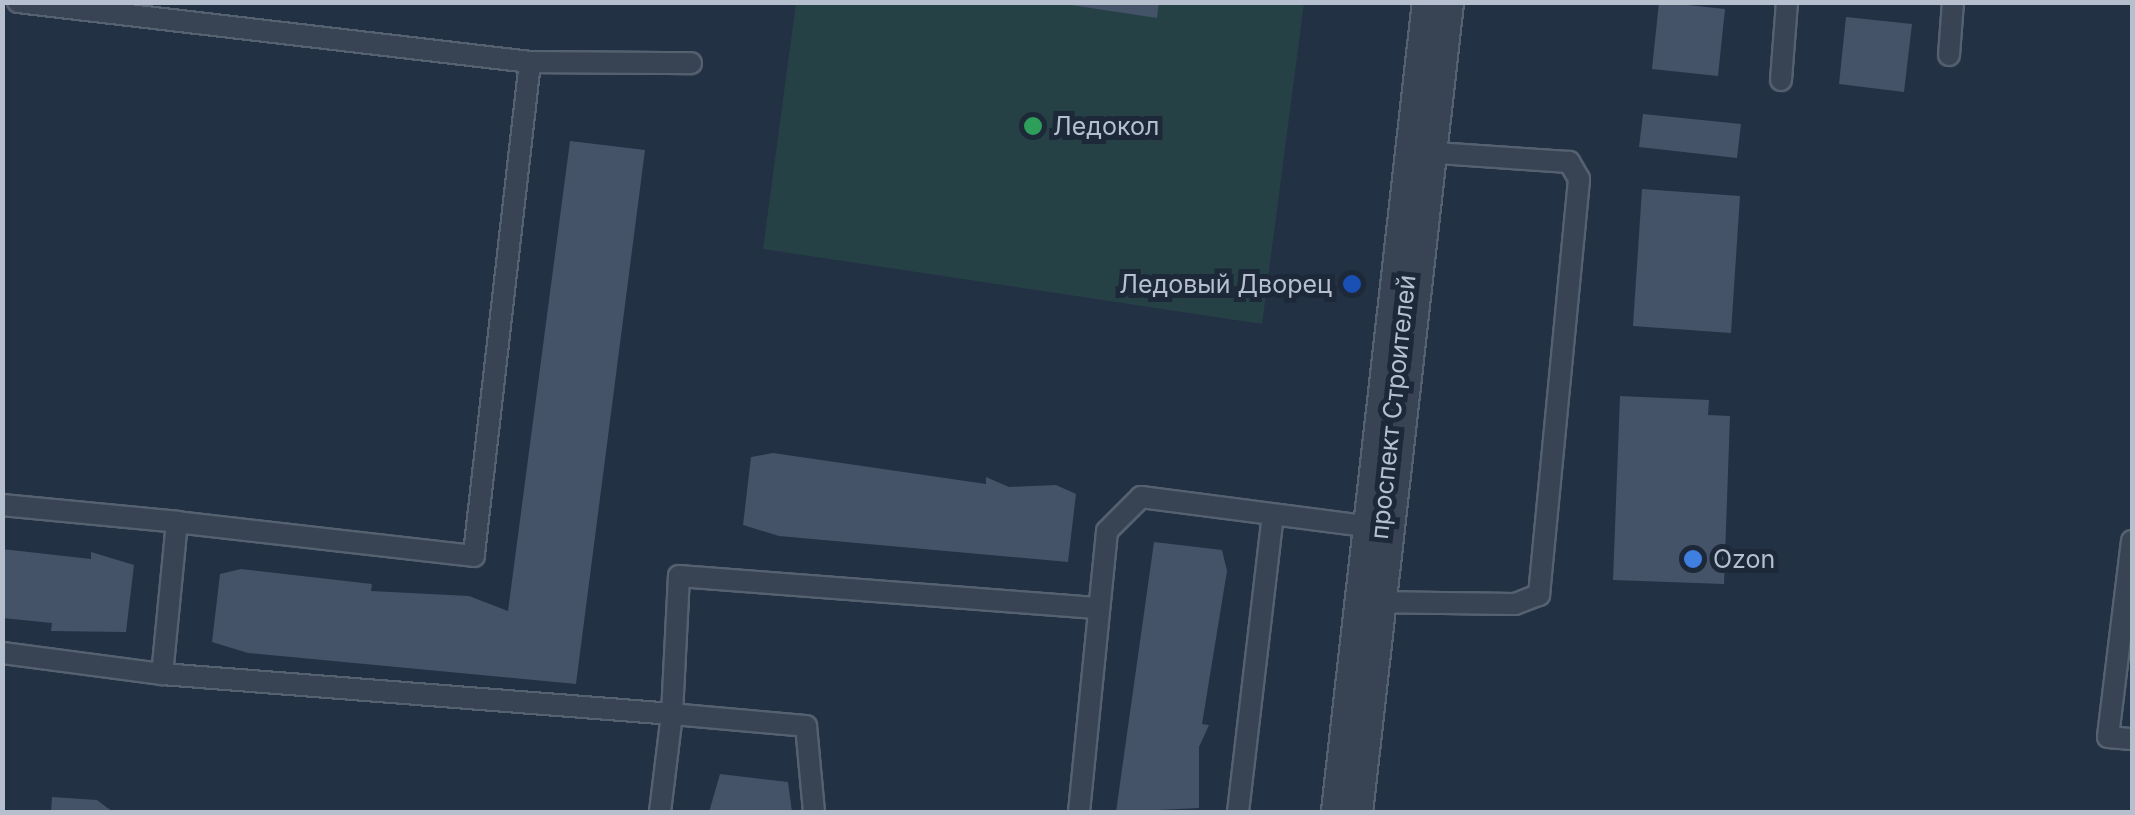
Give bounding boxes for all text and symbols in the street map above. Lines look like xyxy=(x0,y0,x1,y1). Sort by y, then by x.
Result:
place label: Ледокол xyxy=(1053,111,1159,141)
marker: Ледокол xyxy=(1022,115,1044,137)
place label: Ледовый Дворец xyxy=(1119,269,1332,299)
marker: Ледовый Дворец xyxy=(1341,273,1363,295)
street label: проспект Строителей xyxy=(1364,273,1422,541)
place label: Ozon xyxy=(1713,544,1775,574)
marker: Ozon xyxy=(1682,548,1704,570)

